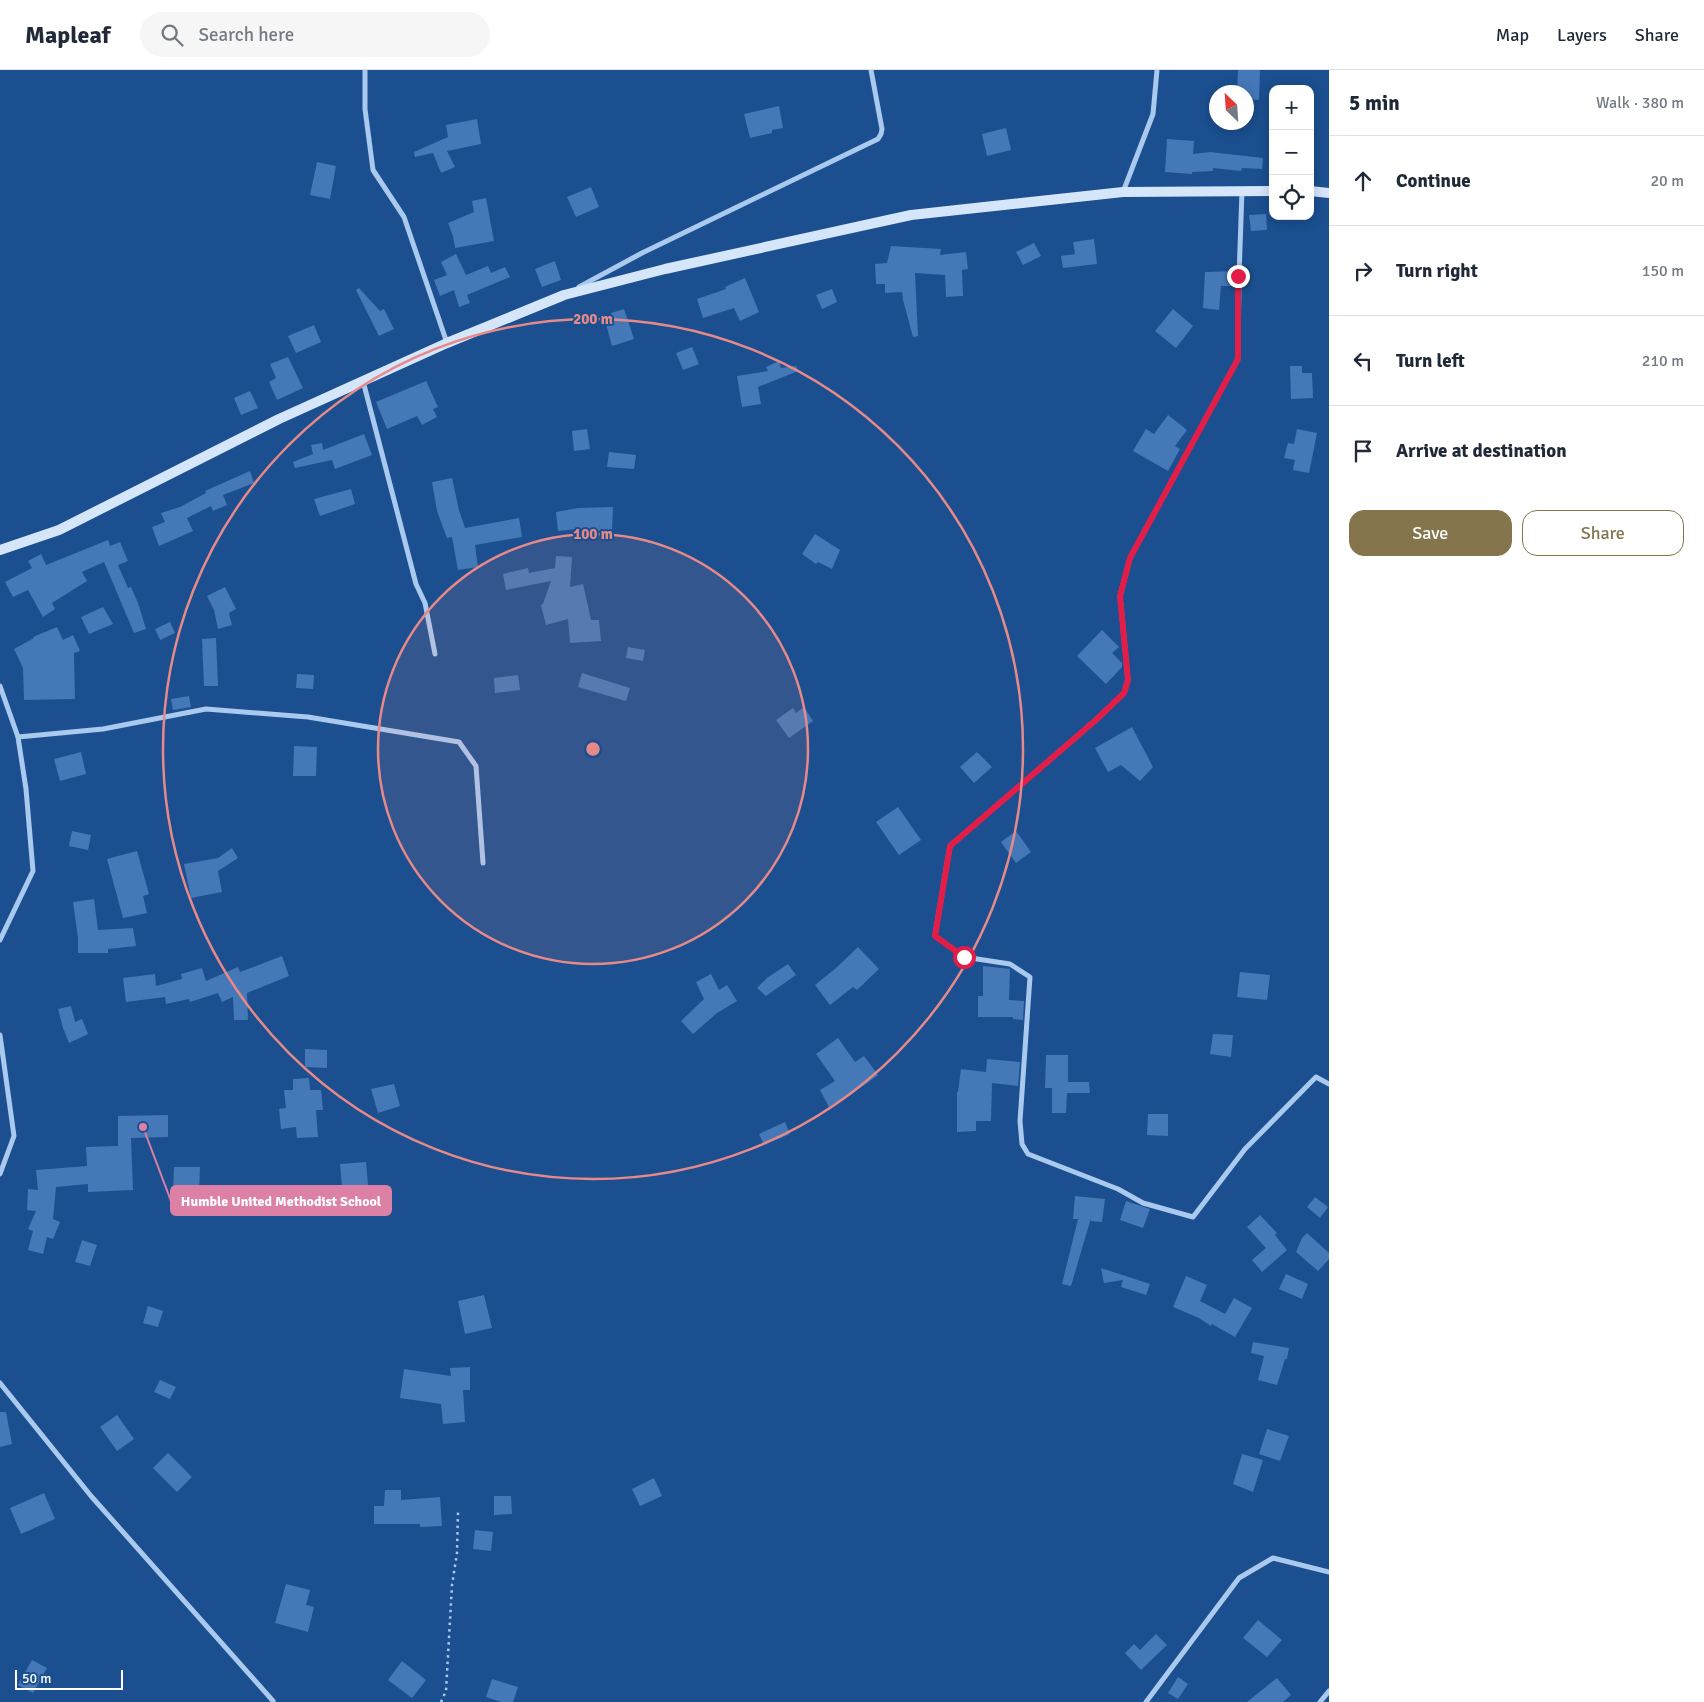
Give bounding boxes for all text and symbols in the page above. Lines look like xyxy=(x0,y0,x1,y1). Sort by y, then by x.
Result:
search box xyxy=(140,12,490,57)
text: Mapleaf xyxy=(25,20,110,50)
icon: search xyxy=(158,21,186,49)
text: Search here xyxy=(198,23,294,47)
text: Map xyxy=(1496,24,1529,46)
text: Layers xyxy=(1557,24,1607,46)
text: Share xyxy=(1635,24,1679,46)
north arrow xyxy=(1209,85,1254,130)
map controls xyxy=(1269,85,1314,220)
button: + xyxy=(1269,85,1314,130)
text: 5 min xyxy=(1349,90,1400,116)
text: Walk · 380 m xyxy=(1596,93,1684,113)
button: − xyxy=(1269,130,1314,175)
icon: ahead xyxy=(1349,167,1377,195)
text: Continue xyxy=(1396,169,1471,193)
text: 20 m xyxy=(1650,171,1684,191)
button: locate xyxy=(1269,175,1314,220)
icon: right xyxy=(1349,257,1377,285)
text: Turn right xyxy=(1396,259,1478,283)
text: 150 m xyxy=(1642,261,1684,281)
route end xyxy=(1227,265,1250,288)
text: 200 m xyxy=(573,310,613,328)
icon: left xyxy=(1349,347,1377,375)
text: Turn left xyxy=(1396,349,1465,373)
text: 210 m xyxy=(1642,351,1684,371)
icon: arrive xyxy=(1349,437,1377,465)
text: Arrive at destination xyxy=(1396,439,1567,463)
button: Save xyxy=(1349,510,1512,556)
button: Share xyxy=(1522,510,1684,556)
text: 100 m xyxy=(573,525,613,543)
centre of rings xyxy=(584,740,602,758)
route start xyxy=(953,946,976,969)
callout: Humble United Methodist School xyxy=(171,1186,391,1215)
text: Humble United Methodist School xyxy=(181,1193,382,1210)
scale bar xyxy=(15,1667,122,1690)
text: 50 m xyxy=(22,1670,51,1687)

